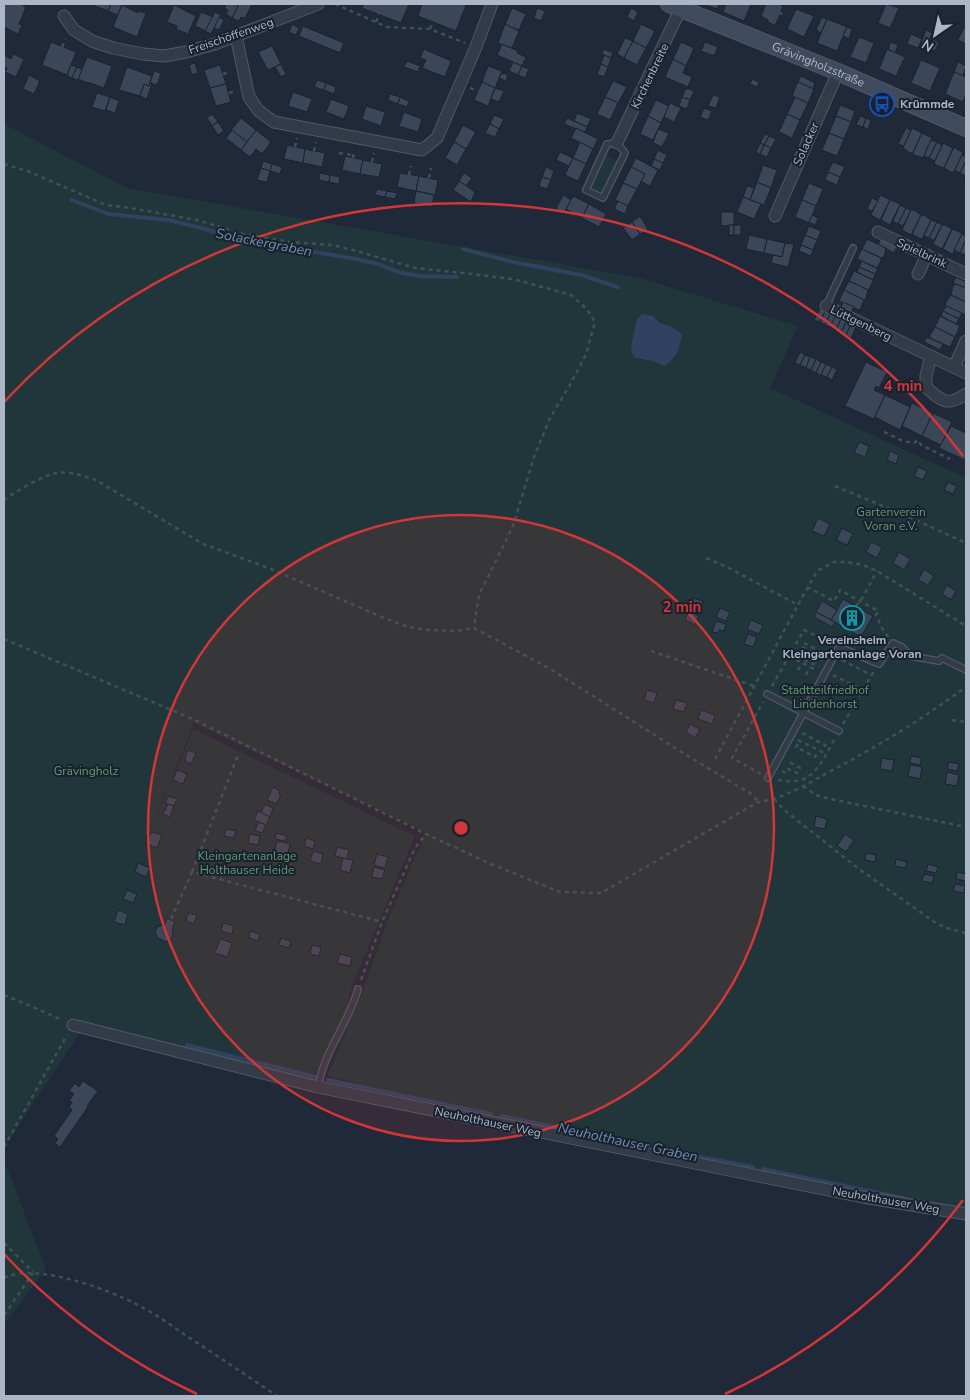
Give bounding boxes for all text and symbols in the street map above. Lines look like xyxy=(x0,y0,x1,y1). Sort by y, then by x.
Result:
north arrow xyxy=(910,10,960,60)
street label: Freischöffenweg xyxy=(186,14,276,58)
text: N xyxy=(918,35,938,56)
street label: Grävingholzstraße xyxy=(769,38,867,91)
street label: Kirchenbreite xyxy=(627,41,673,111)
bus stop icon: Krümmde xyxy=(869,91,895,117)
place label: Krümmde xyxy=(900,96,955,112)
street label: Solacker xyxy=(789,119,823,168)
water label: Solackergraben xyxy=(214,224,314,261)
street label: Spielbrink xyxy=(894,234,951,272)
street label: Lüttgenberg xyxy=(828,301,894,345)
text: 4 min xyxy=(884,376,922,396)
park label: Gartenverein Voran e.V. xyxy=(856,504,926,534)
text: 2 min xyxy=(663,597,701,617)
building icon: Vereinsheim Kleingartenanlage Voran xyxy=(839,605,865,631)
place label: Vereinsheim Kleingartenanlage Voran xyxy=(782,632,922,662)
park label: Stadtteilfriedhof Lindenhorst xyxy=(781,682,870,712)
park label: Grävingholz xyxy=(54,763,119,779)
centre of rings xyxy=(452,819,470,837)
park label: Kleingartenanlage Holthauser Heide xyxy=(198,848,296,878)
street label: Neuholthauser Weg xyxy=(433,1103,543,1141)
water label: Neuholthauser Graben xyxy=(556,1118,700,1167)
street label: Neuholthauser Weg xyxy=(831,1183,941,1217)

